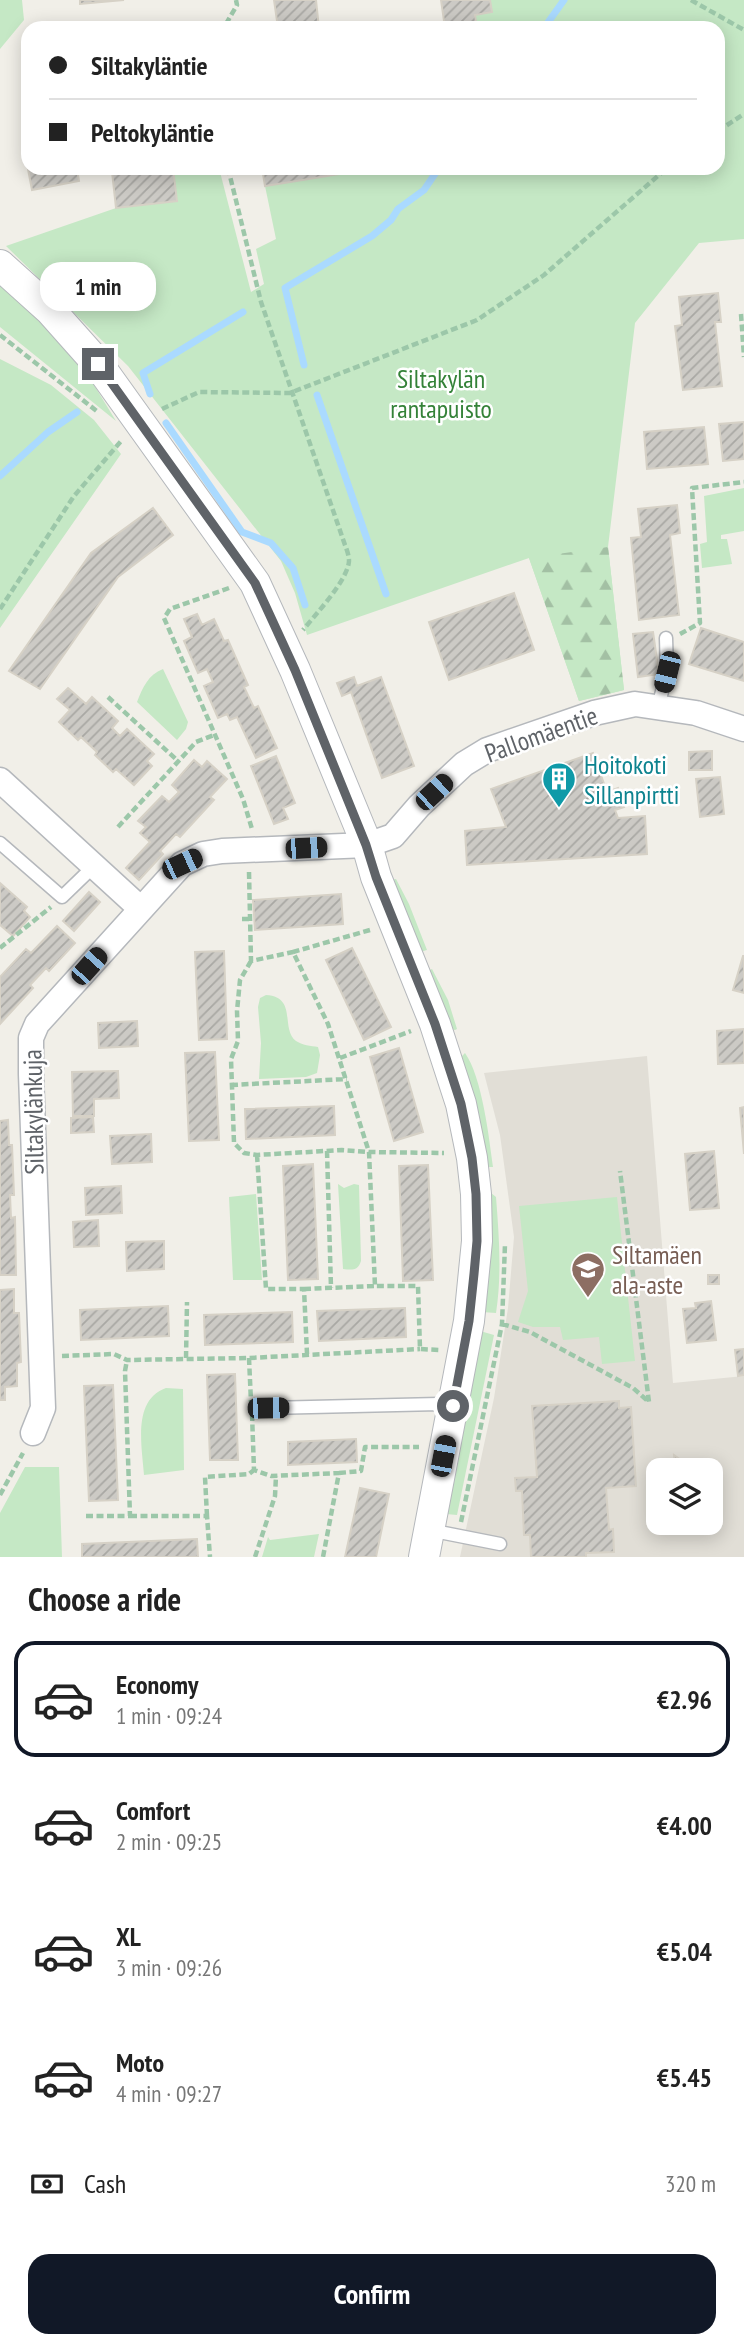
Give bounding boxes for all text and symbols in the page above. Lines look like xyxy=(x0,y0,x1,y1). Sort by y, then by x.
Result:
text: Siltakyläntie xyxy=(91,49,208,82)
text: Peltokyläntie xyxy=(91,116,214,149)
callout: 1 min xyxy=(40,262,156,312)
text: 1 min xyxy=(75,272,121,301)
route end xyxy=(82,348,114,380)
park label: Siltakylän rantapuisto xyxy=(390,362,492,425)
car xyxy=(652,649,683,695)
street label: Pallomäentie xyxy=(480,698,602,770)
place label: Hoitokoti Sillanpirtti xyxy=(584,748,679,811)
building icon: Hoitokoti Sillanpirtti xyxy=(540,760,578,809)
car xyxy=(412,770,457,814)
car xyxy=(285,836,328,860)
car xyxy=(159,846,206,882)
car xyxy=(68,943,111,989)
street label: Siltakylänkuja xyxy=(15,1049,51,1175)
place label: Siltamäen ala-aste xyxy=(612,1238,702,1301)
school or university icon: Siltamäen ala-aste xyxy=(569,1250,607,1299)
route start xyxy=(437,1390,469,1422)
car xyxy=(247,1397,290,1419)
car xyxy=(429,1433,458,1479)
map controls xyxy=(646,1458,723,1535)
button: layers xyxy=(646,1458,723,1535)
text: Choose a ride xyxy=(28,1578,181,1620)
icon: car xyxy=(32,1668,95,1731)
text: Economy xyxy=(116,1668,198,1701)
text: €2.96 xyxy=(657,1683,712,1716)
text: 1 min · 09:24 xyxy=(116,1701,222,1730)
icon: car xyxy=(32,1794,95,1857)
text: Comfort xyxy=(116,1794,190,1827)
text: €4.00 xyxy=(657,1809,712,1842)
text: 2 min · 09:25 xyxy=(116,1827,222,1856)
icon: car xyxy=(32,1920,95,1983)
text: XL xyxy=(116,1920,141,1953)
text: €5.04 xyxy=(657,1935,712,1968)
text: 3 min · 09:26 xyxy=(116,1953,222,1982)
icon: car xyxy=(32,2046,95,2109)
text: Moto xyxy=(116,2046,164,2079)
text: €5.45 xyxy=(657,2061,712,2094)
text: 4 min · 09:27 xyxy=(116,2079,222,2108)
icon: cash xyxy=(28,2165,66,2203)
text: Cash xyxy=(84,2167,126,2200)
text: 320 m xyxy=(665,2169,716,2198)
button: Confirm xyxy=(28,2254,716,2334)

